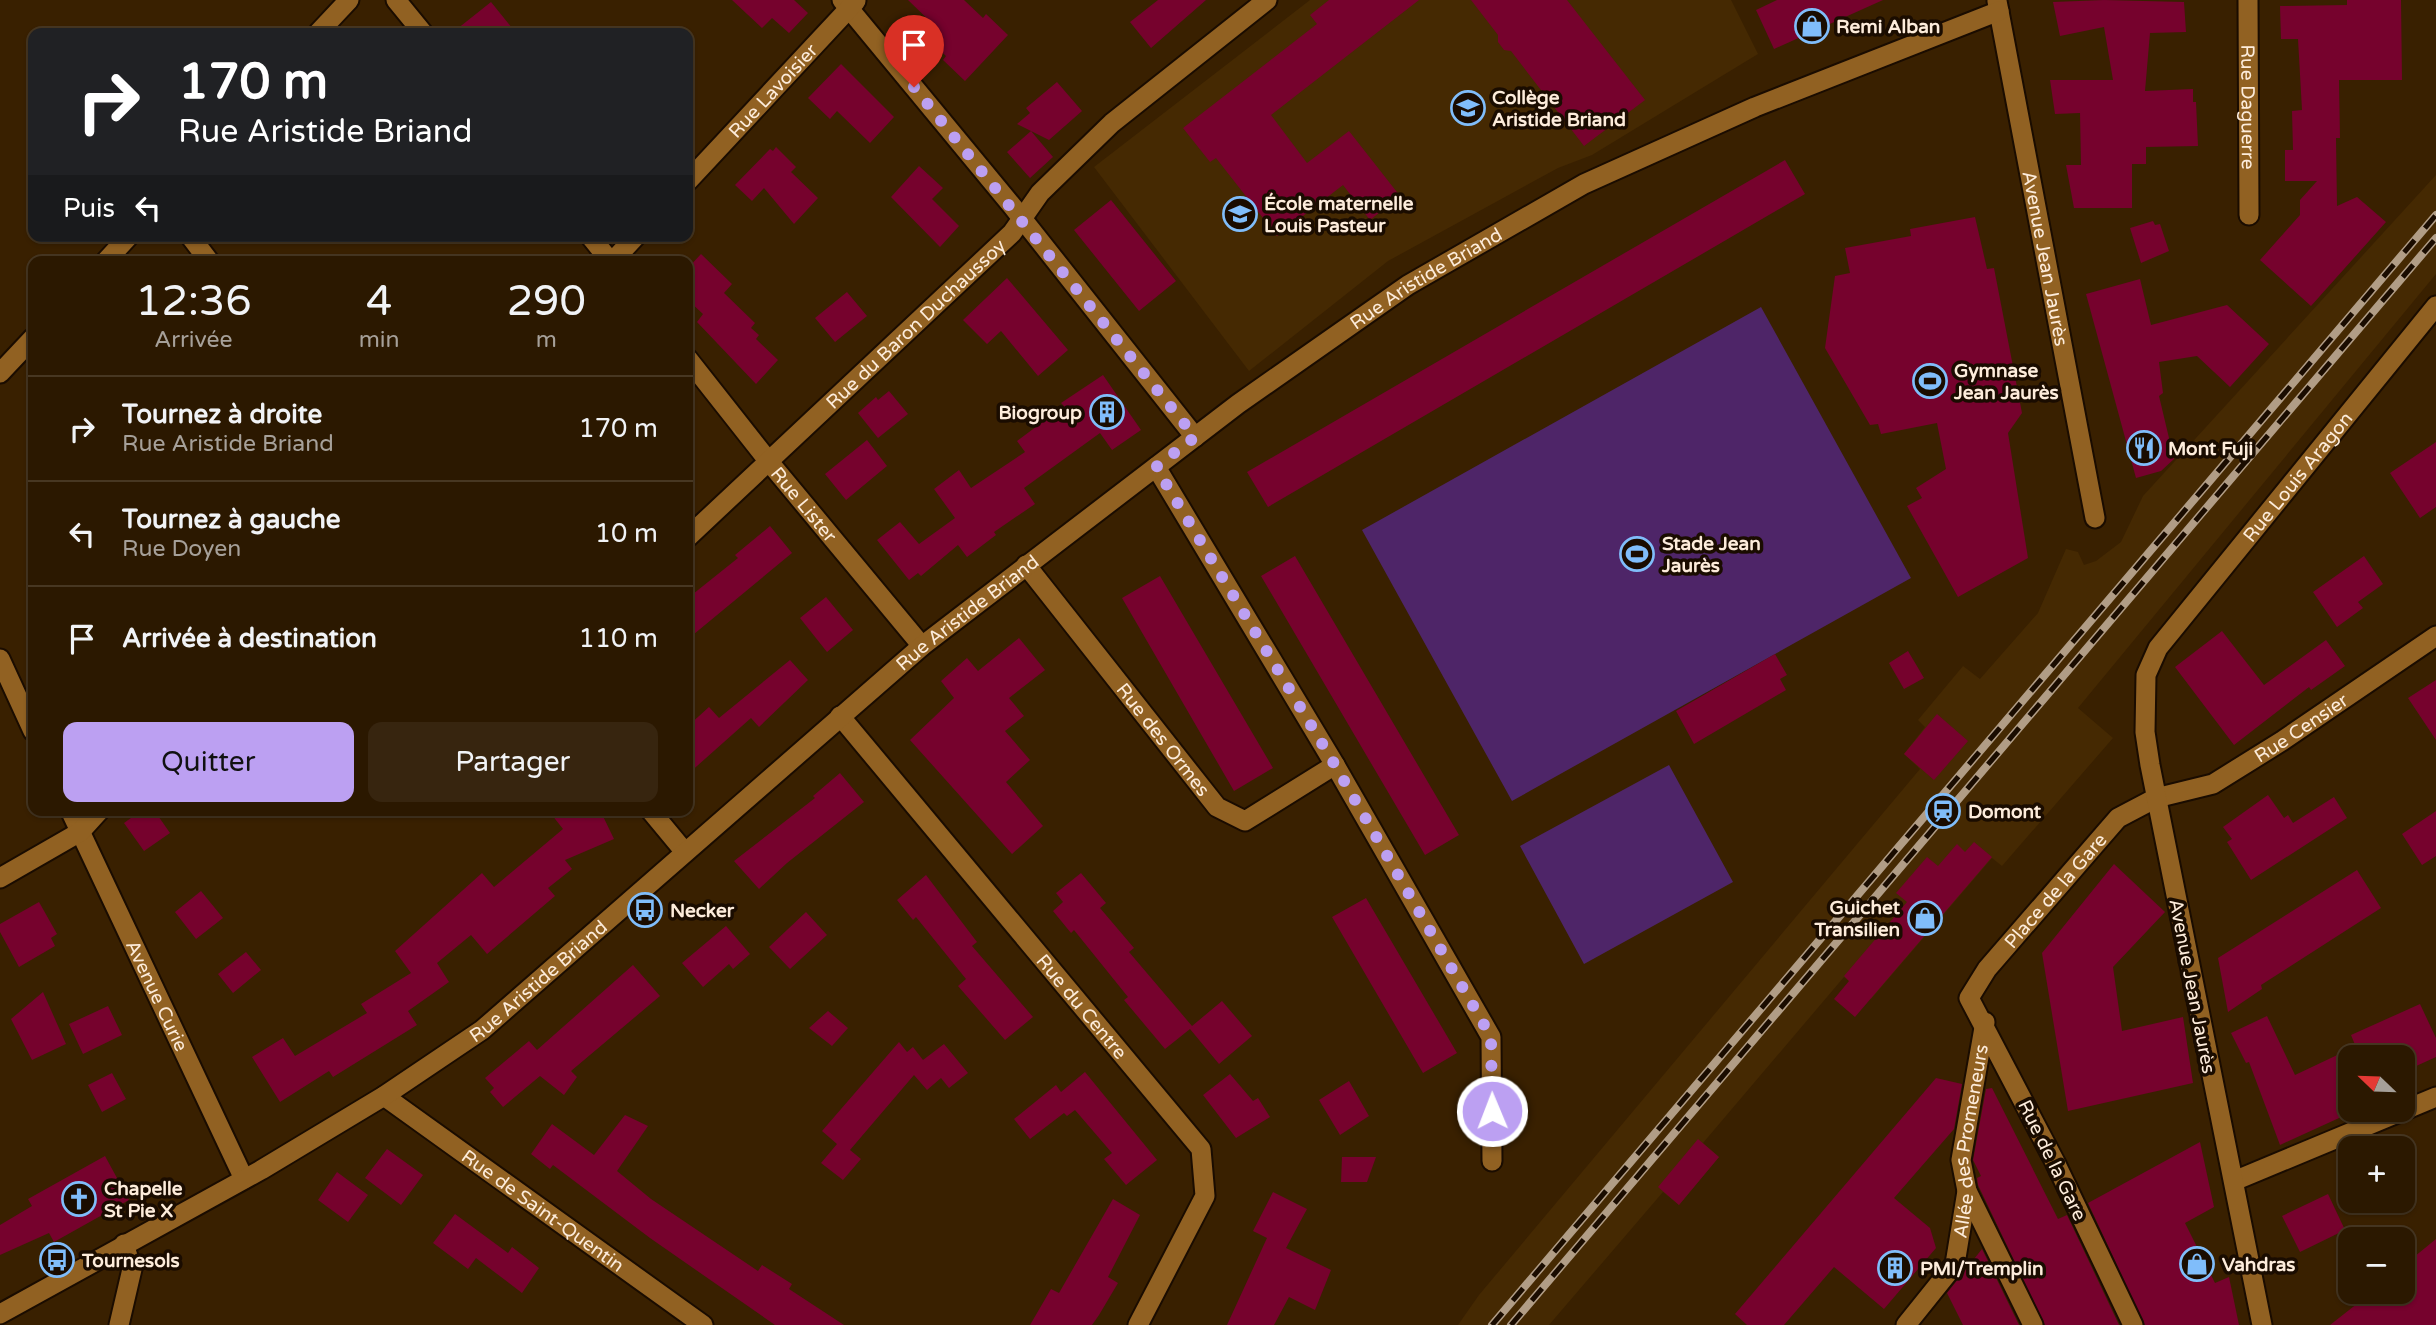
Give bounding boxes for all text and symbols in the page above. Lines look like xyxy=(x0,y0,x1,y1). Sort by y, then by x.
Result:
shop icon: Remi Alban xyxy=(1793,7,1831,45)
pin xyxy=(884,15,944,87)
place label: Remi Alban xyxy=(1836,16,1940,38)
icon: arrive xyxy=(895,26,933,64)
street label: Rue Lavoisier xyxy=(724,39,823,143)
street label: Rue Daguerre xyxy=(2236,44,2259,170)
text: 170 m xyxy=(178,53,328,112)
icon: right xyxy=(63,56,154,147)
place label: Collège Aristide Briand xyxy=(1492,87,1626,131)
school or university icon: Collège Aristide Briand xyxy=(1449,89,1487,127)
text: Rue Aristide Briand xyxy=(178,113,473,151)
street label: Avenue Jean Jaurès xyxy=(2017,169,2072,348)
icon: left xyxy=(129,189,167,227)
place label: École maternelle Louis Pasteur xyxy=(1264,192,1414,237)
text: Puis xyxy=(63,193,115,224)
school or university icon: École maternelle Louis Pasteur xyxy=(1221,195,1259,233)
street label: Rue Aristide Briand xyxy=(1346,223,1506,334)
street label: Rue du Baron Duchaussoy xyxy=(822,235,1010,414)
text: 12:36 xyxy=(135,276,252,327)
text: 4 xyxy=(366,276,392,327)
text: 290 xyxy=(507,276,586,327)
text: Arrivée xyxy=(154,326,233,354)
text: min xyxy=(359,326,400,354)
text: m xyxy=(536,326,557,354)
place label: Gymnase Jean Jaurès xyxy=(1953,360,2059,404)
sports icon: Gymnase Jean Jaurès xyxy=(1911,362,1949,400)
building icon: Biogroup xyxy=(1088,393,1126,431)
text: Tournez à droite xyxy=(122,399,322,430)
place label: Biogroup xyxy=(999,402,1082,425)
street label: Rue Louis Aragon xyxy=(2239,408,2357,547)
icon: right xyxy=(63,410,101,448)
text: 170 m xyxy=(578,413,658,444)
restaurant icon: Mont Fuji xyxy=(2125,429,2163,467)
text: Rue Aristide Briand xyxy=(122,430,334,458)
place label: Mont Fuji xyxy=(2168,438,2253,461)
street label: Rue Lister xyxy=(766,463,841,547)
text: Tournez à gauche xyxy=(122,504,341,535)
icon: left xyxy=(63,515,101,553)
text: 10 m xyxy=(595,518,658,549)
place label: Stade Jean Jaurès xyxy=(1661,533,1761,577)
text: Rue Doyen xyxy=(122,535,241,563)
sports icon: Stade Jean Jaurès xyxy=(1618,535,1656,573)
street label: Rue Aristide Briand xyxy=(892,551,1043,676)
icon: arrive xyxy=(63,620,101,658)
text: Arrivée à destination xyxy=(122,623,377,654)
text: 110 m xyxy=(578,623,658,654)
street label: Rue des Ormes xyxy=(1112,679,1214,801)
street label: Rue Censier xyxy=(2250,689,2353,768)
button: Quitter xyxy=(63,722,354,802)
button: Partager xyxy=(368,722,658,802)
station icon: Domont xyxy=(1924,792,1962,830)
place label: Domont xyxy=(1968,801,2042,823)
street label: Place de la Gare xyxy=(2000,829,2112,953)
bus stop icon: Necker xyxy=(626,891,664,929)
place label: Guichet Transilien xyxy=(1813,897,1901,941)
street label: Avenue Jean Jaurès xyxy=(2164,897,2220,1075)
shop icon: Guichet Transilien xyxy=(1906,899,1944,937)
place label: Necker xyxy=(670,900,735,922)
street label: Rue Aristide Briand xyxy=(465,916,612,1047)
street label: Avenue Curie xyxy=(121,937,192,1055)
street label: Rue du Centre xyxy=(1031,950,1131,1064)
street label: Allée des Promeneurs xyxy=(1949,1043,1993,1240)
north arrow xyxy=(2338,1045,2415,1122)
map controls xyxy=(2338,1045,2415,1304)
position arrow xyxy=(1455,1074,1529,1148)
street label: Rue de la Gare xyxy=(2013,1096,2091,1224)
button: + xyxy=(2338,1136,2415,1213)
street label: Rue de Saint-Quentin xyxy=(457,1145,628,1277)
place label: Chapelle St Pie X xyxy=(104,1178,183,1222)
church icon: Chapelle St Pie X xyxy=(60,1180,98,1218)
button: − xyxy=(2338,1227,2415,1304)
bus stop icon: Tournesols xyxy=(38,1241,76,1279)
shop icon: Vahdras xyxy=(2178,1245,2216,1283)
building icon: PMI/Tremplin xyxy=(1876,1249,1914,1287)
place label: Tournesols xyxy=(81,1250,180,1272)
place label: Vahdras xyxy=(2222,1254,2295,1276)
place label: PMI/Tremplin xyxy=(1920,1258,2044,1281)

